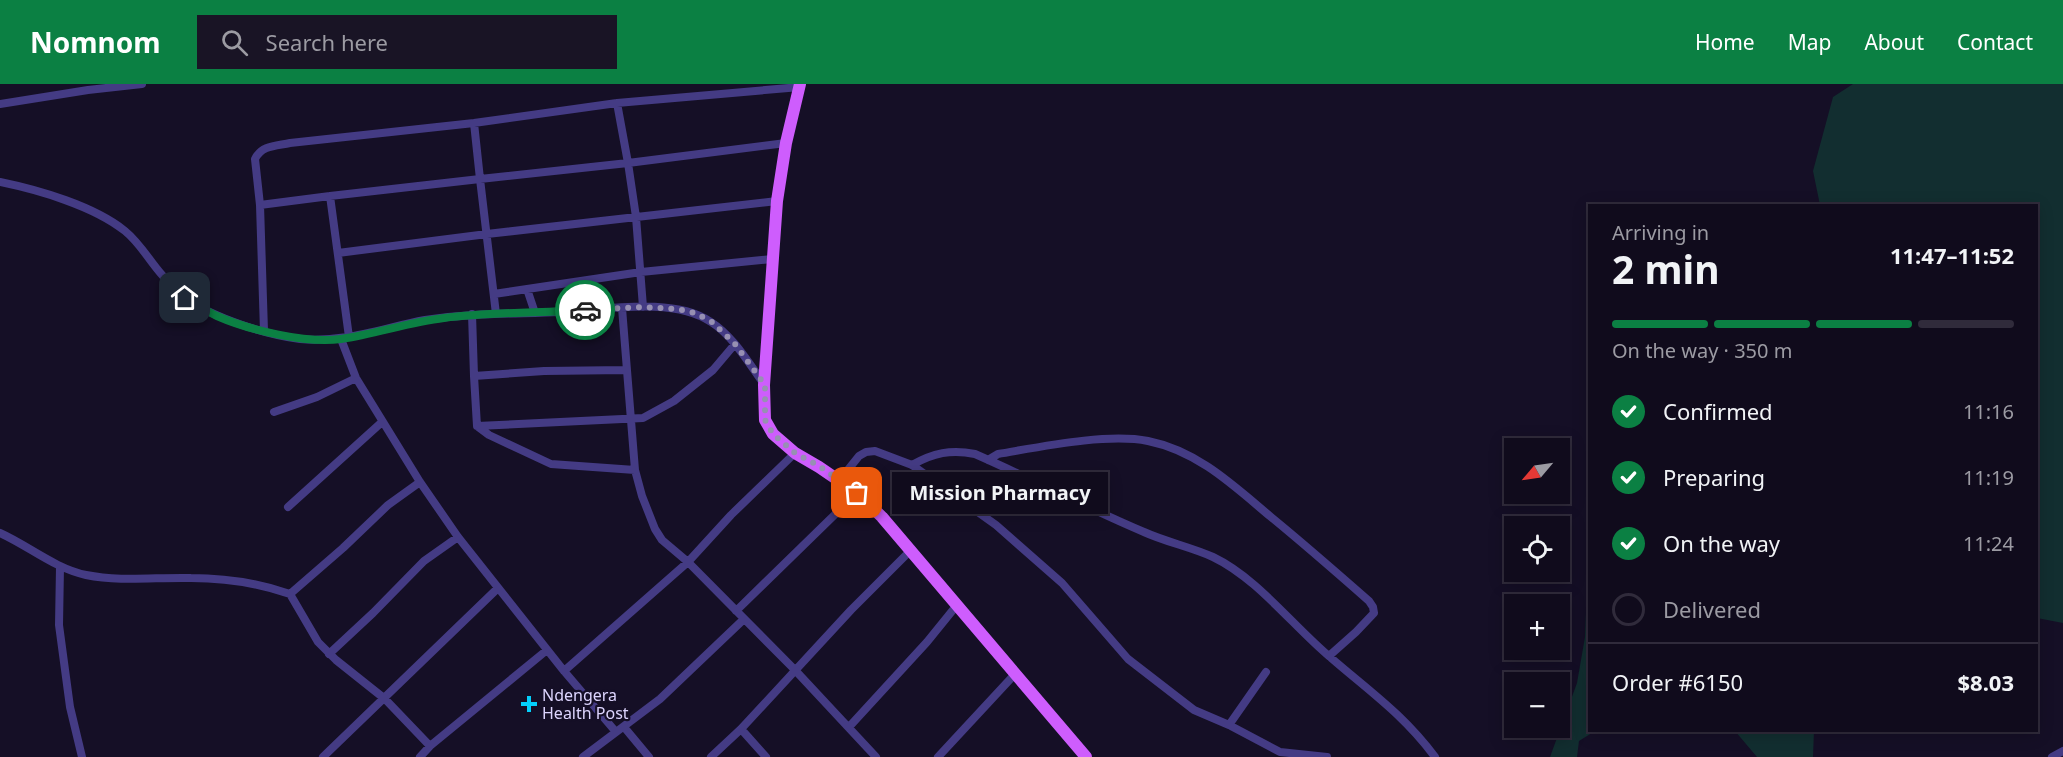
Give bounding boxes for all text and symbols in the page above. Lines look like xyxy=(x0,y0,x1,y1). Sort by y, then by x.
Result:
search box xyxy=(197,15,617,69)
text: Nomnom xyxy=(30,23,161,61)
icon: search xyxy=(218,26,251,59)
text: Search here xyxy=(266,27,388,57)
text: Home xyxy=(1695,28,1755,56)
text: Map xyxy=(1788,28,1831,56)
text: About xyxy=(1864,28,1924,56)
text: Contact xyxy=(1957,28,2033,56)
text: Arriving in xyxy=(1612,219,1709,246)
text: 11:47–11:52 xyxy=(1890,240,2014,270)
text: 2 min xyxy=(1612,242,1719,295)
pin xyxy=(159,272,210,323)
courier xyxy=(555,280,615,340)
icon: home xyxy=(168,281,201,314)
icon: car xyxy=(569,294,602,327)
text: On the way · 350 m xyxy=(1612,337,1792,364)
icon: check xyxy=(1612,395,1645,428)
text: Confirmed xyxy=(1663,396,1773,426)
text: 11:16 xyxy=(1963,398,2014,425)
north arrow xyxy=(1504,438,1570,504)
map controls xyxy=(1504,438,1570,738)
icon: check xyxy=(1612,461,1645,494)
text: Preparing xyxy=(1663,462,1765,492)
text: 11:19 xyxy=(1963,464,2014,491)
pin xyxy=(831,467,882,518)
callout: Mission Pharmacy xyxy=(893,472,1109,514)
icon: bag xyxy=(840,476,873,509)
text: Mission Pharmacy xyxy=(909,479,1091,506)
button: locate xyxy=(1504,516,1570,582)
icon: check xyxy=(1612,527,1645,560)
text: On the way xyxy=(1663,528,1780,558)
text: 11:24 xyxy=(1963,530,2014,557)
button: + xyxy=(1504,594,1570,660)
text: Delivered xyxy=(1663,594,1761,624)
text: Order #6150 xyxy=(1612,667,1743,697)
text: $8.03 xyxy=(1957,667,2014,697)
button: − xyxy=(1504,672,1570,738)
place label: Ndengera Health Post xyxy=(542,684,629,724)
marker: Ndengera Health Post xyxy=(520,695,538,713)

